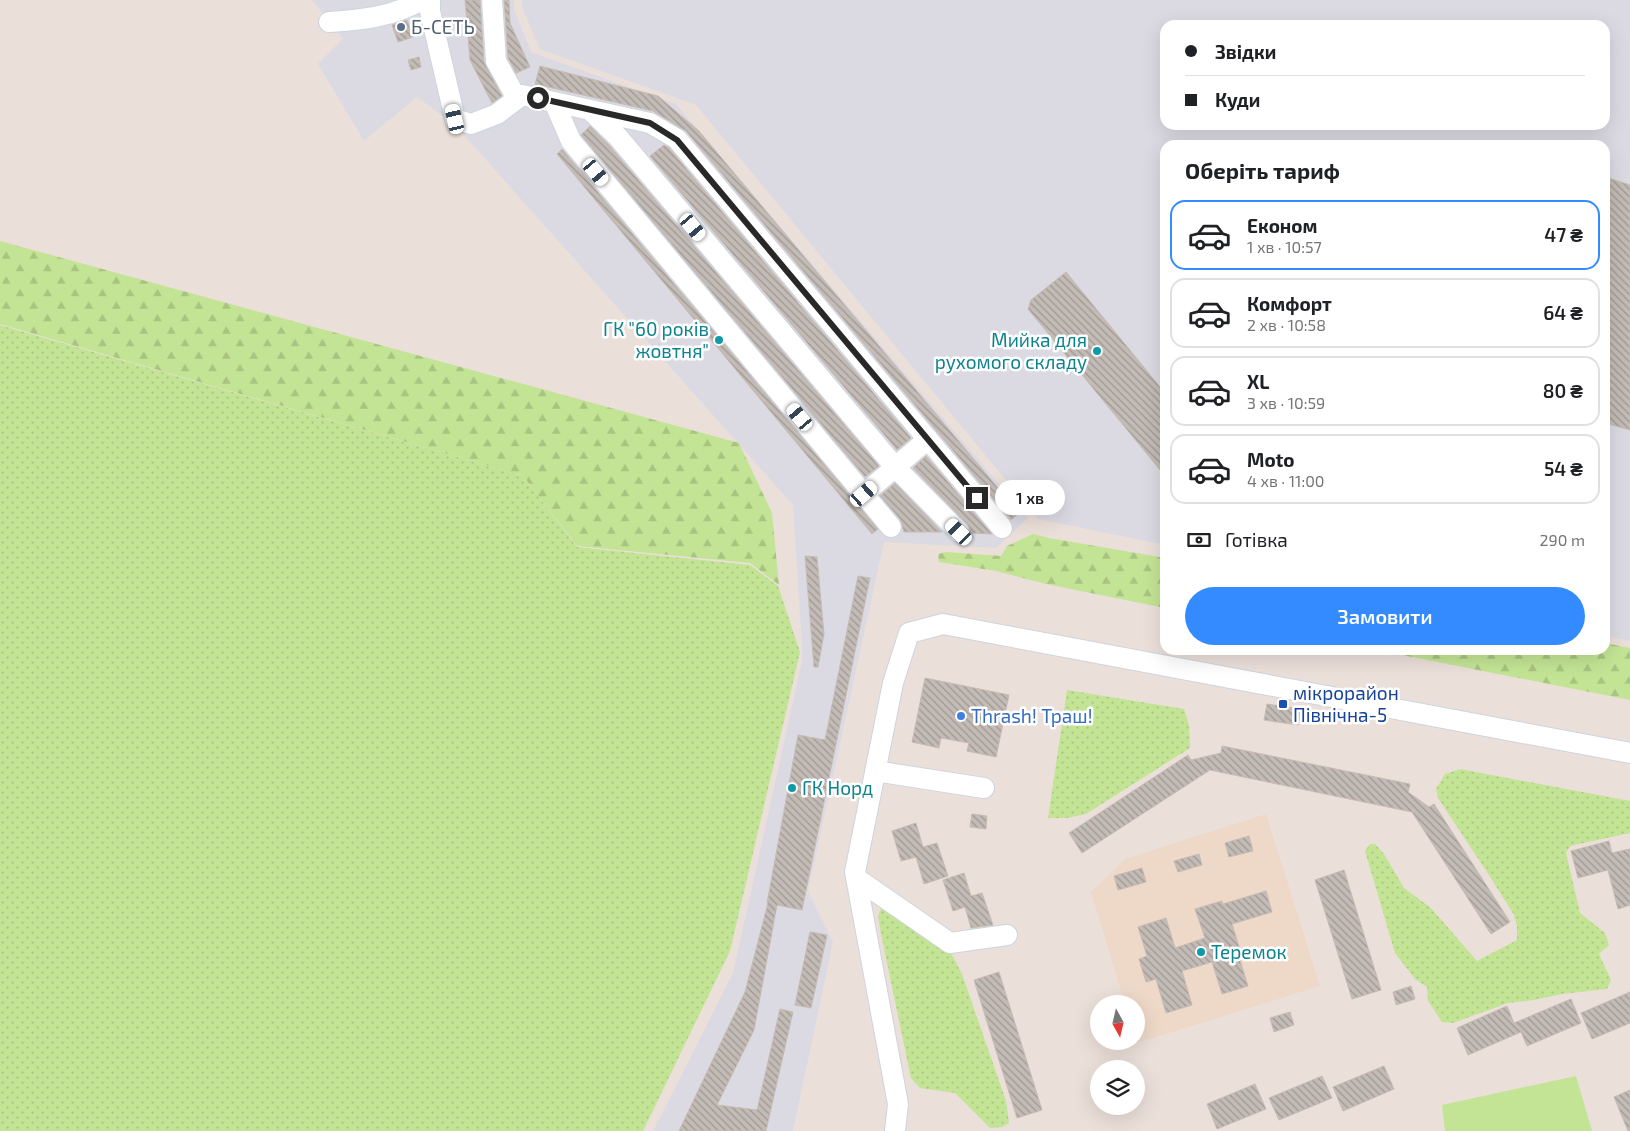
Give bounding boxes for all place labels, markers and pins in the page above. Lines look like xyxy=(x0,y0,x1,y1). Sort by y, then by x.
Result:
place label: Б-СЕТЬ xyxy=(411,15,475,38)
marker: Б-СЕТЬ xyxy=(395,21,407,33)
place label: ГК "60 років жовтня" xyxy=(603,317,709,362)
place label: Мийка для рухомого складу xyxy=(935,328,1087,374)
marker: ГК "60 років жовтня" xyxy=(713,334,725,346)
marker: Мийка для рухомого складу xyxy=(1091,345,1103,357)
place label: мікрорайон Північна-5 xyxy=(1293,681,1399,726)
marker: мікрорайон Північна-5 xyxy=(1277,698,1289,710)
place label: Thrash! Траш! xyxy=(971,704,1093,727)
marker: Thrash! Траш! xyxy=(955,710,967,722)
place label: ГК Норд xyxy=(802,776,873,799)
marker: ГК Норд xyxy=(786,782,798,794)
place label: Теремок xyxy=(1211,940,1287,963)
marker: Теремок xyxy=(1195,946,1207,958)

